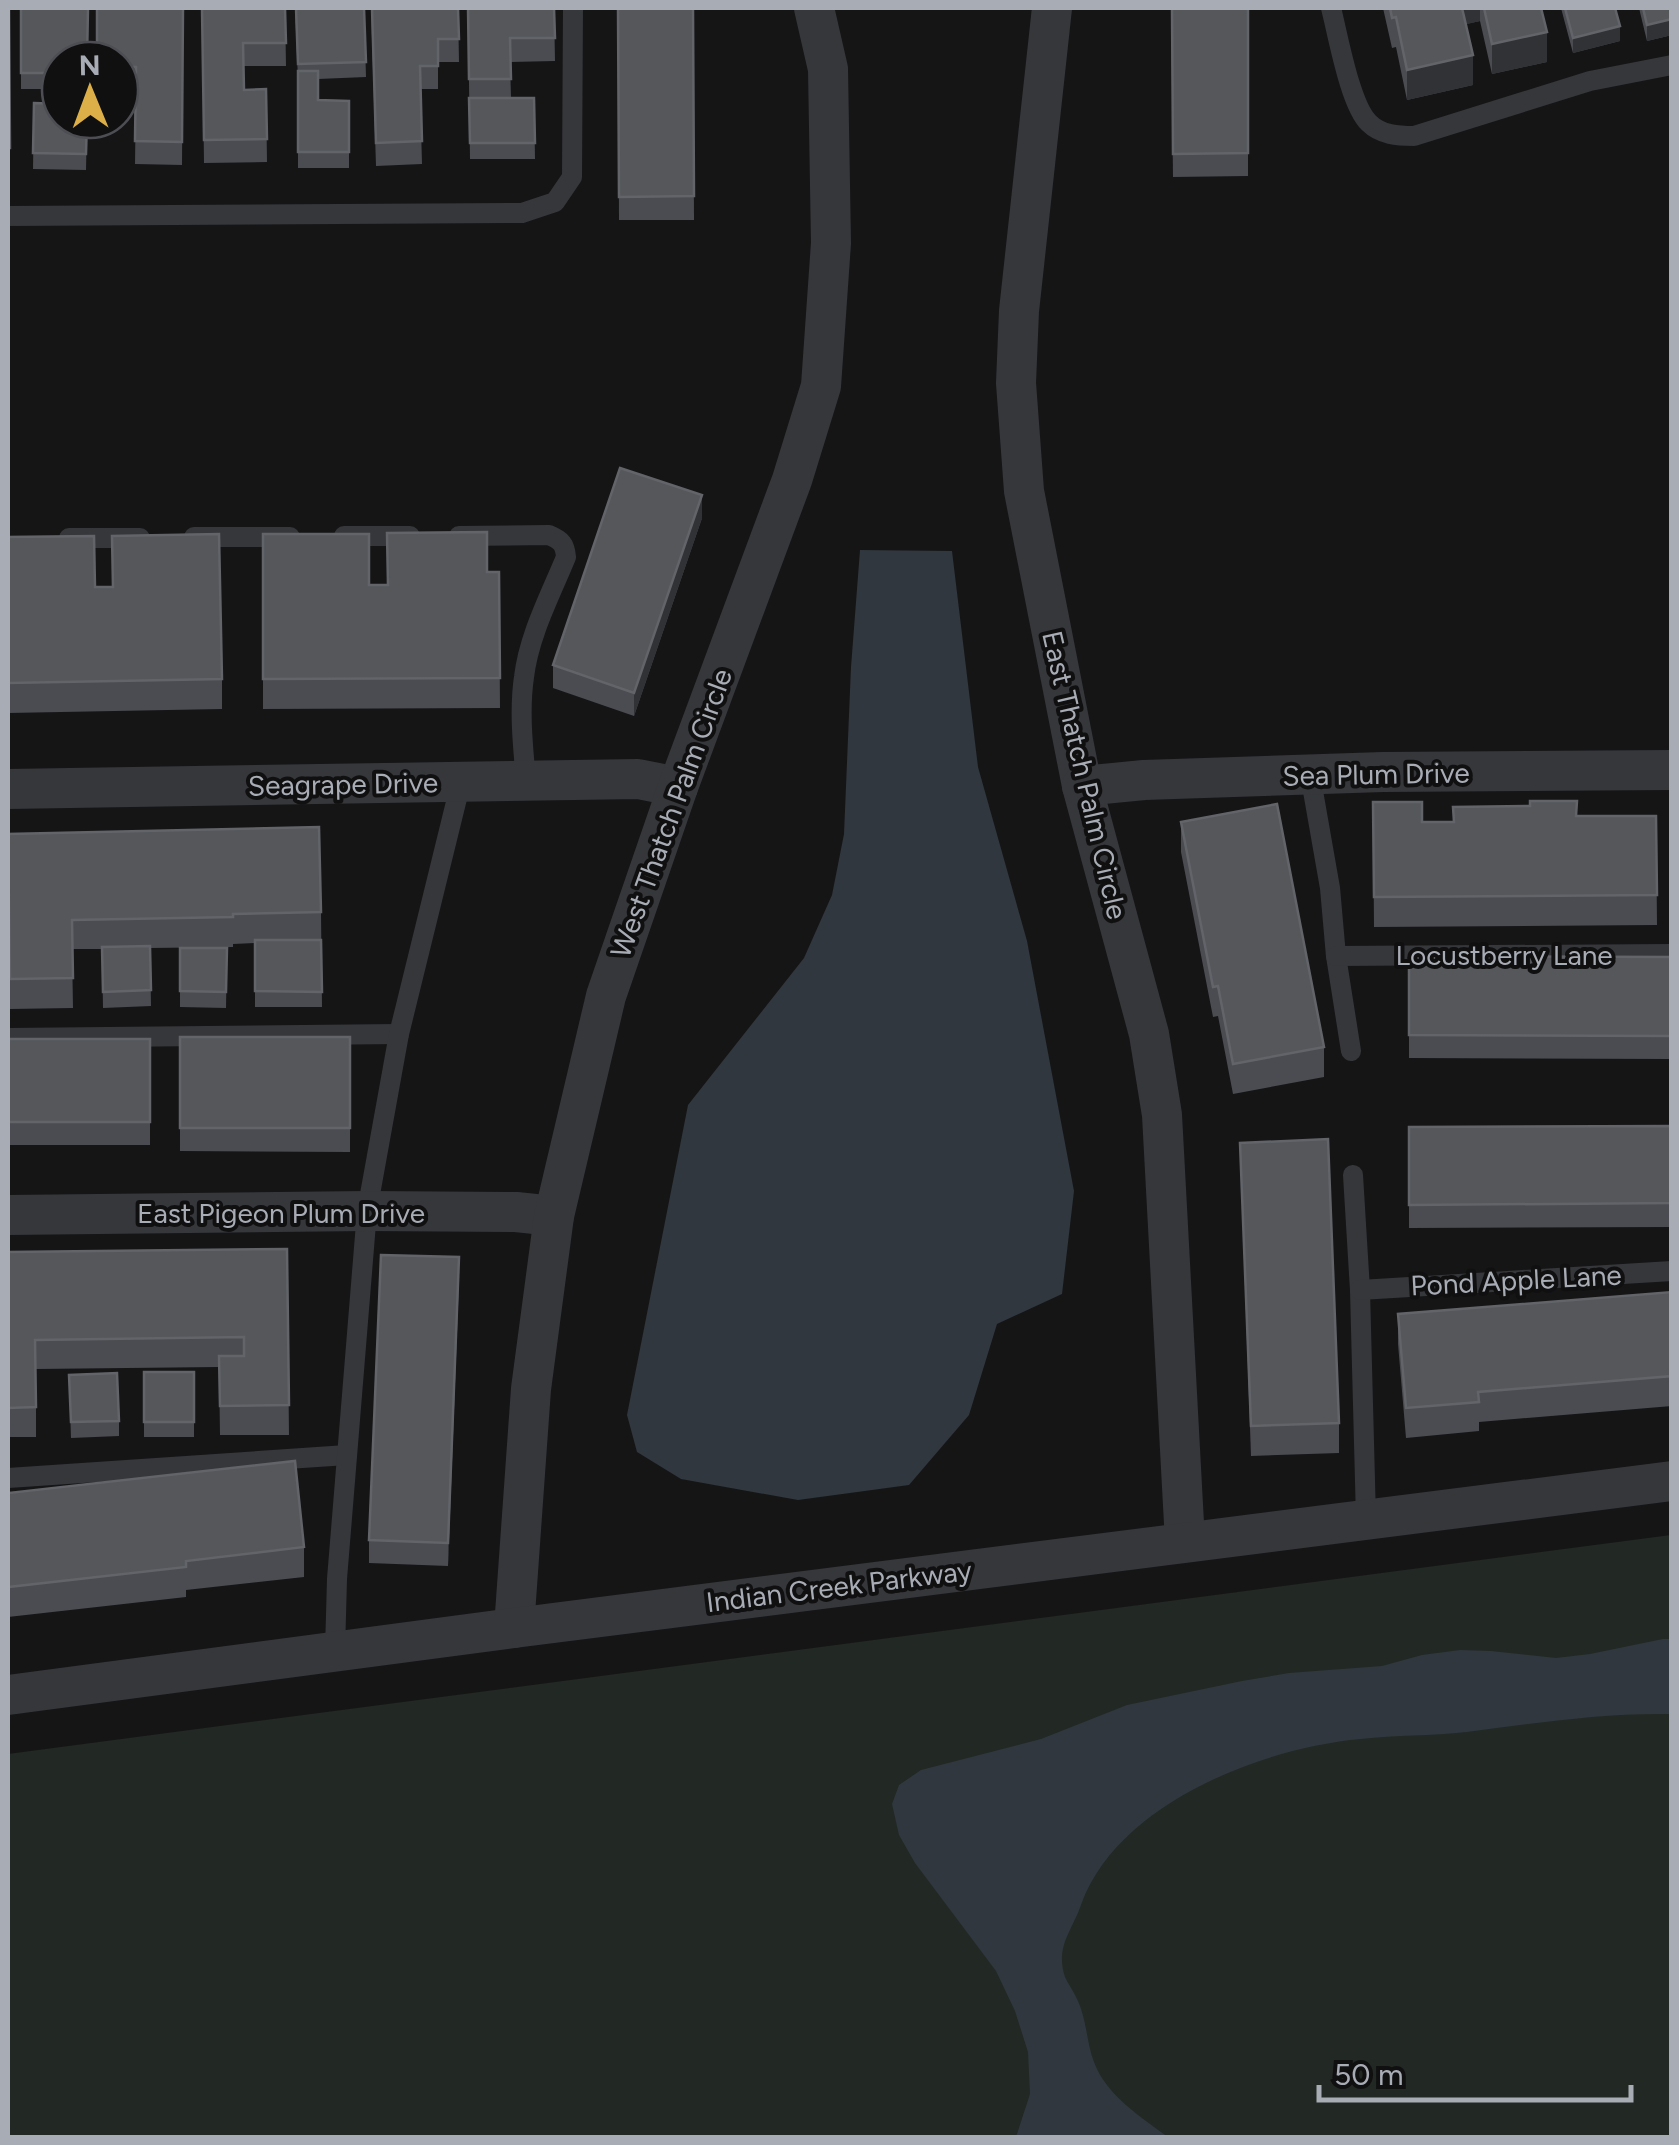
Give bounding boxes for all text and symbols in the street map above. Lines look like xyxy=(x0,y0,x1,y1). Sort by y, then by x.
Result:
north arrow xyxy=(40,40,140,140)
text: N xyxy=(78,48,101,82)
street label: East Thatch Palm Circle xyxy=(1035,628,1135,922)
street label: West Thatch Palm Circle xyxy=(603,664,739,962)
street label: Sea Plum Drive xyxy=(1282,755,1470,793)
street label: Seagrape Drive xyxy=(247,765,439,803)
street label: Locustberry Lane xyxy=(1395,938,1613,972)
street label: East Pigeon Plum Drive xyxy=(137,1196,425,1230)
street label: Pond Apple Lane xyxy=(1410,1257,1622,1303)
street label: Indian Creek Parkway xyxy=(704,1553,974,1619)
scale bar xyxy=(1319,2040,1632,2102)
text: 50 m xyxy=(1334,2056,1403,2093)

